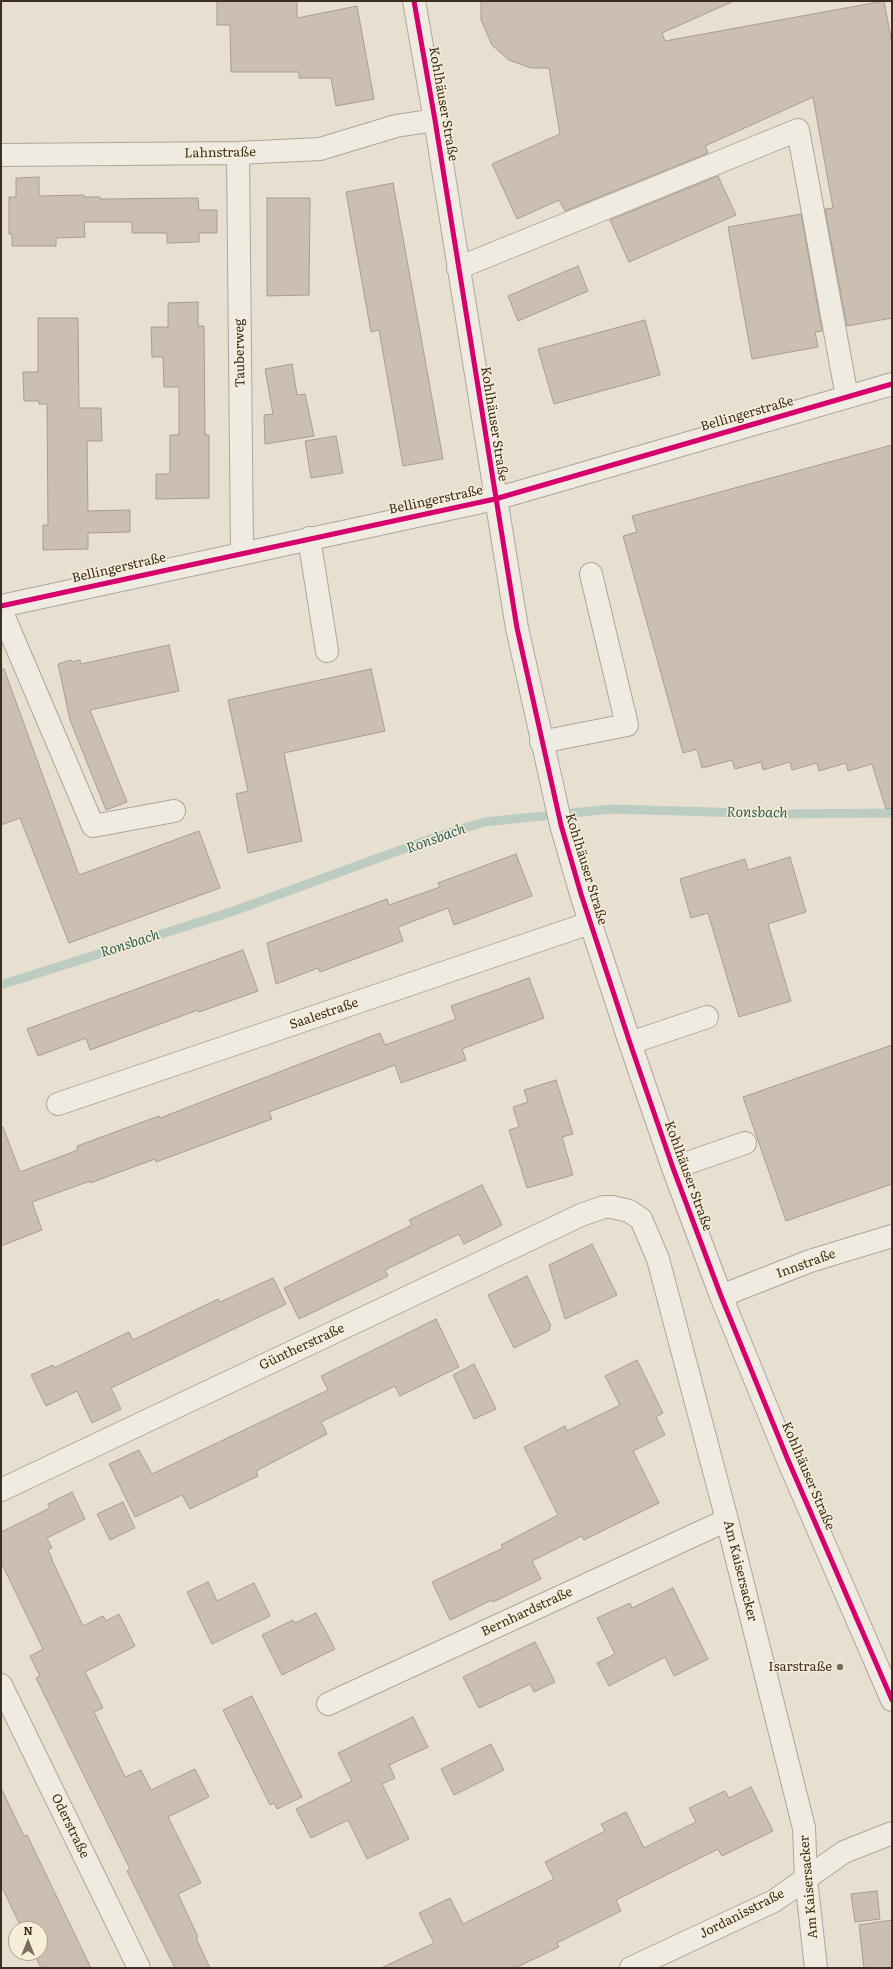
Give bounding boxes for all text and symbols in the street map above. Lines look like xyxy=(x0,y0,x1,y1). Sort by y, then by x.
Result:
street label: Kohlhäuser Straße xyxy=(425,46,461,162)
street label: Lahnstraße xyxy=(184,145,256,161)
street label: Tauberweg xyxy=(232,318,248,388)
street label: Kohlhäuser Straße xyxy=(477,365,511,483)
street label: Bellingerstraße xyxy=(699,393,795,435)
street label: Bellingerstraße xyxy=(387,482,485,518)
street label: Bellingerstraße xyxy=(70,550,168,586)
water label: Ronsbach xyxy=(726,804,788,822)
street label: Kohlhäuser Straße xyxy=(562,811,610,927)
water label: Ronsbach xyxy=(404,821,468,857)
water label: Ronsbach xyxy=(98,927,162,961)
street label: Saalestraße xyxy=(287,995,361,1033)
street label: Kohlhäuser Straße xyxy=(661,1119,715,1233)
street label: Innstraße xyxy=(774,1246,838,1282)
street label: Güntherstraße xyxy=(257,1320,347,1374)
street label: Kohlhäuser Straße xyxy=(778,1420,838,1532)
street label: Am Kaisersacker xyxy=(720,1519,760,1623)
street label: Bernhardstraße xyxy=(479,1584,575,1640)
place label: Isarstraße xyxy=(768,1659,832,1675)
marker: Isarstraße xyxy=(835,1662,845,1672)
street label: Oderstraße xyxy=(48,1791,92,1861)
street label: Am Kaisersacker xyxy=(797,1835,821,1939)
street label: Jordanisstraße xyxy=(697,1886,787,1942)
north arrow xyxy=(8,1921,48,1961)
text: N xyxy=(23,1922,33,1938)

